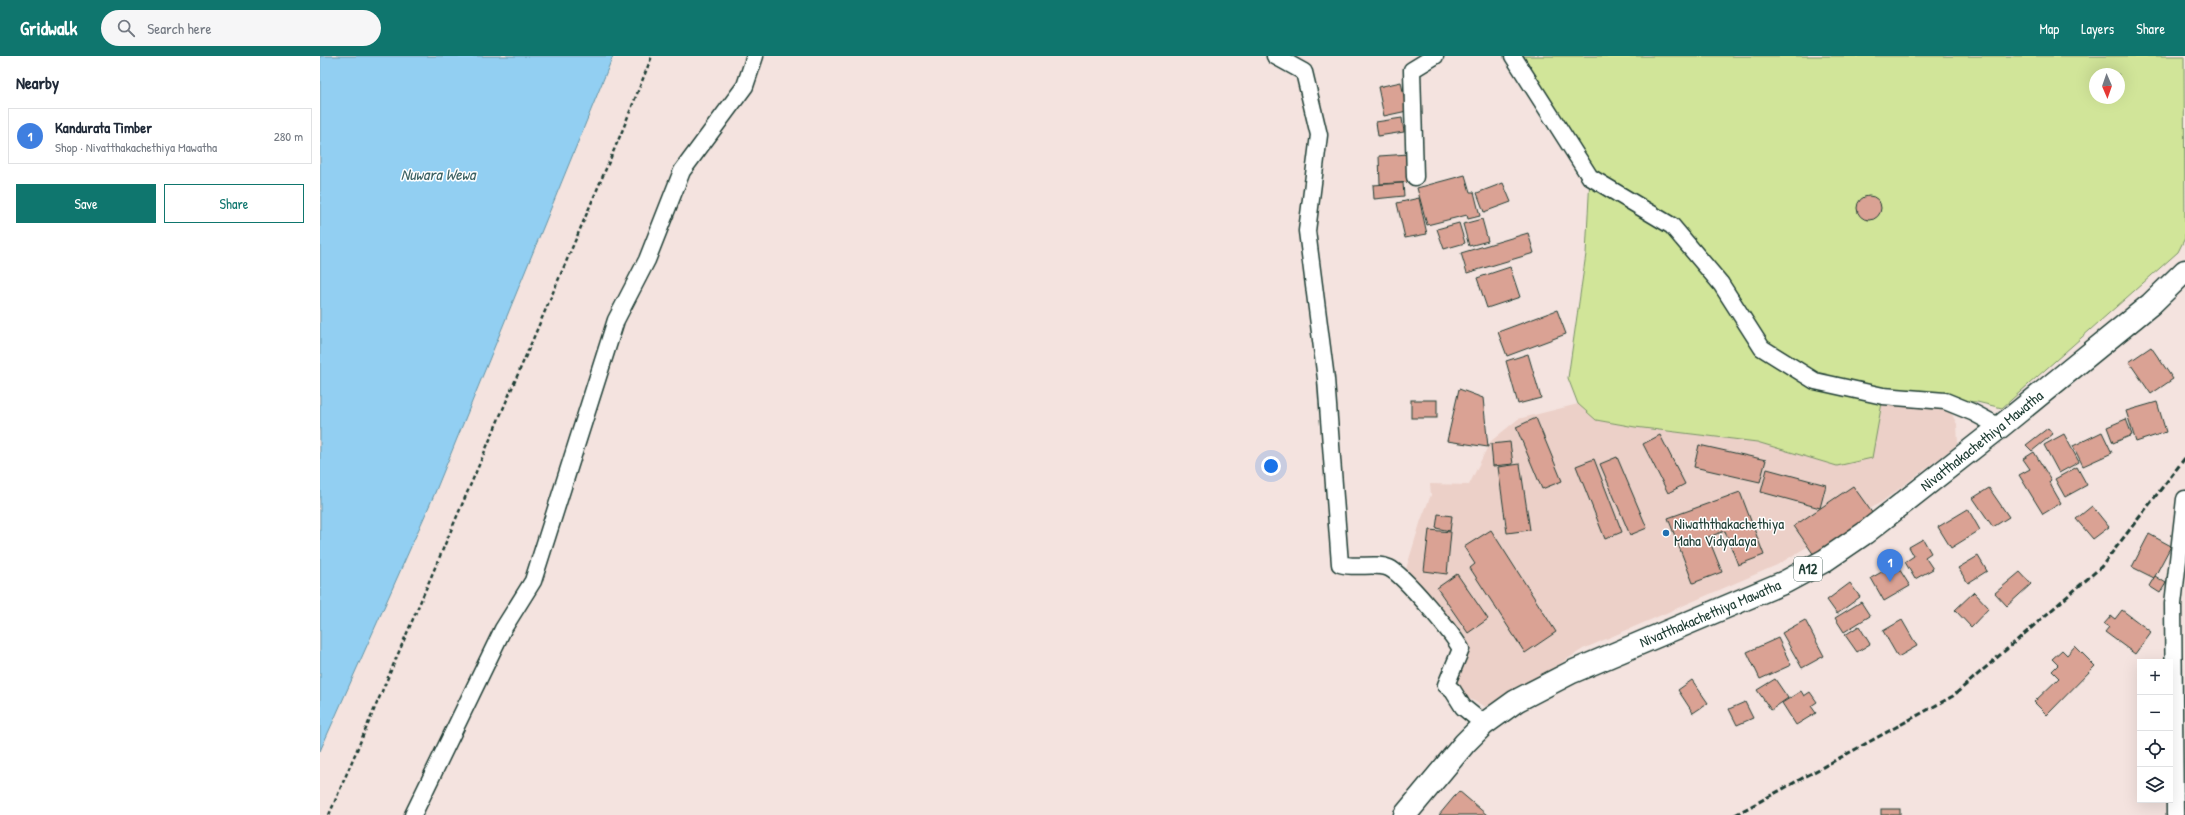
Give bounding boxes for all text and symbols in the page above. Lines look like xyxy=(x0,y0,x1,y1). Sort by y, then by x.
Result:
search box xyxy=(101,10,381,46)
text: Gridwalk xyxy=(20,15,77,41)
icon: search xyxy=(115,17,137,39)
text: Search here xyxy=(147,18,211,39)
text: Map xyxy=(2039,19,2059,38)
text: Layers xyxy=(2081,19,2114,38)
text: Share xyxy=(2136,19,2165,38)
north arrow xyxy=(2089,68,2125,104)
text: Nearby xyxy=(16,71,59,94)
text: Kandurata Timber xyxy=(55,117,152,138)
text: 1 xyxy=(28,127,32,145)
text: 280 m xyxy=(274,127,303,145)
text: Shop · Nivatthakachethiya Mawatha xyxy=(55,138,217,156)
water label: Nuwara Wewa xyxy=(401,163,477,185)
button: Save xyxy=(16,184,156,223)
button: Share xyxy=(164,184,304,223)
street label: Nivatthakachethiya Mawatha xyxy=(1916,385,2047,496)
your location xyxy=(1261,456,1281,476)
place label: Niwaththakachethiya Maha Vidyalaya xyxy=(1674,513,1784,551)
marker: Niwaththakachethiya Maha Vidyalaya xyxy=(1661,528,1671,538)
pin: 1 xyxy=(1877,549,1903,582)
road number: A12 xyxy=(1794,557,1822,581)
street label: Nivatthakachethiya Mawatha xyxy=(1636,574,1784,652)
map controls xyxy=(2137,659,2173,803)
button: + xyxy=(2137,659,2173,695)
button: − xyxy=(2137,695,2173,731)
button: locate xyxy=(2137,731,2173,767)
button: layers xyxy=(2137,767,2173,803)

